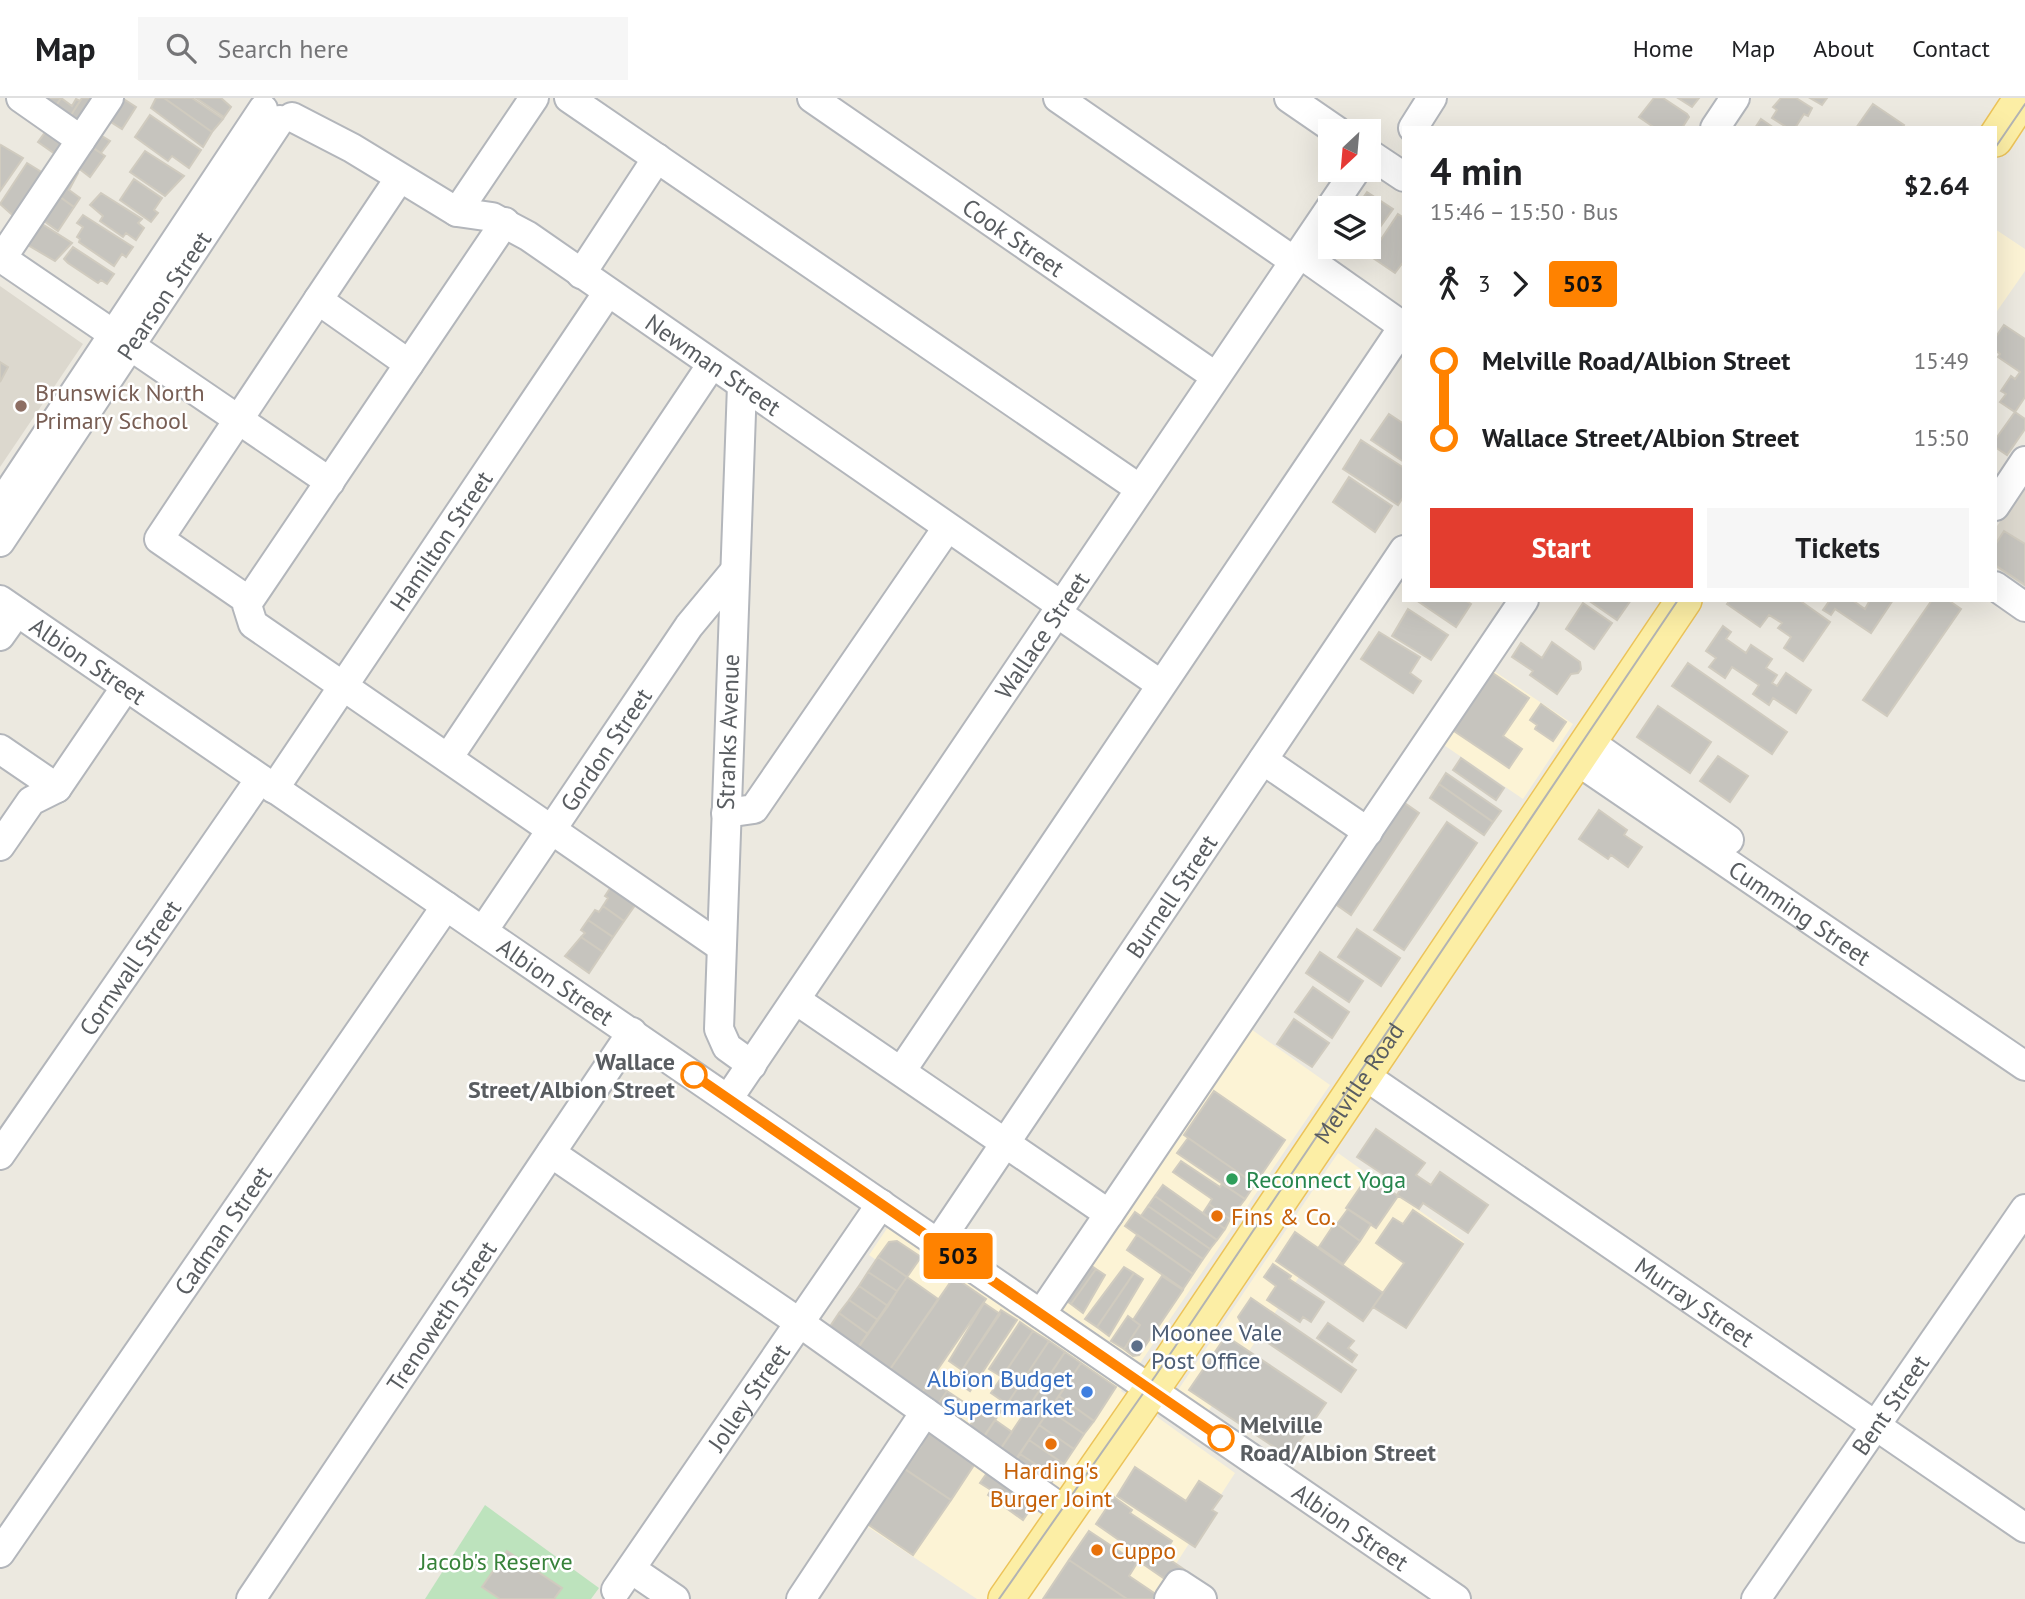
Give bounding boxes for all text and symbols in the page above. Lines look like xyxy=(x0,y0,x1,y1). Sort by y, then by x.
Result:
search box xyxy=(138,17,628,80)
text: Map xyxy=(35,27,96,70)
icon: search xyxy=(162,29,200,67)
text: Search here xyxy=(218,32,349,65)
text: Home xyxy=(1633,33,1693,64)
text: Map xyxy=(1731,33,1775,64)
text: About xyxy=(1813,33,1874,64)
text: Contact xyxy=(1912,33,1990,64)
north arrow xyxy=(1318,119,1381,182)
map controls xyxy=(1318,119,1381,259)
text: 4 min xyxy=(1430,146,1523,195)
text: $2.64 xyxy=(1904,169,1969,202)
street label: Cook Street xyxy=(957,191,1071,283)
button: layers xyxy=(1318,196,1381,259)
text: 15:46 – 15:50 · Bus xyxy=(1430,197,1618,226)
street label: Pearson Street xyxy=(110,225,218,366)
icon: walk xyxy=(1430,265,1468,303)
icon: forward xyxy=(1501,265,1539,303)
text: 503 xyxy=(1563,268,1603,299)
text: 3 xyxy=(1478,269,1491,298)
street label: Newman Street xyxy=(640,307,787,422)
text: Melville Road/Albion Street xyxy=(1482,344,1790,377)
text: 15:49 xyxy=(1914,346,1969,375)
place label: Brunswick North Primary School xyxy=(35,377,205,436)
marker: Brunswick North Primary School xyxy=(13,398,29,414)
text: Wallace Street/Albion Street xyxy=(1482,421,1799,454)
text: 15:50 xyxy=(1914,423,1969,452)
street label: Hamilton Street xyxy=(383,465,499,617)
button: Start xyxy=(1430,508,1693,588)
button: Tickets xyxy=(1707,508,1969,588)
street label: Wallace Street xyxy=(988,565,1096,705)
street label: Albion Street xyxy=(24,610,152,711)
street label: Stranks Avenue xyxy=(710,653,746,811)
street label: Gordon Street xyxy=(553,682,658,817)
street label: Burnell Street xyxy=(1119,828,1224,964)
street label: Cumming Street xyxy=(1723,853,1877,972)
street label: Cornwall Street xyxy=(72,894,187,1041)
street label: Albion Street xyxy=(492,931,620,1032)
street label: Melville Road xyxy=(1307,1016,1410,1149)
place label: Wallace Street/Albion Street xyxy=(468,1046,676,1105)
marker: Wallace Street/Albion Street xyxy=(681,1062,707,1088)
street label: Cadman Street xyxy=(167,1160,278,1301)
place label: Reconnect Yoga xyxy=(1246,1164,1406,1195)
marker: Reconnect Yoga xyxy=(1224,1171,1240,1187)
place label: Fins & Co. xyxy=(1231,1201,1336,1232)
marker: Fins & Co. xyxy=(1209,1208,1225,1224)
line badge: 503 xyxy=(918,1233,998,1279)
street label: Trenoweth Street xyxy=(379,1234,503,1397)
text: 503 xyxy=(938,1240,978,1271)
street label: Murray Street xyxy=(1629,1250,1761,1354)
place label: Moonee Vale Post Office xyxy=(1151,1317,1282,1376)
street label: Jolley Street xyxy=(700,1337,796,1458)
marker: Moonee Vale Post Office xyxy=(1129,1338,1145,1354)
street label: Bent Street xyxy=(1845,1348,1935,1461)
place label: Albion Budget Supermarket xyxy=(927,1363,1073,1422)
marker: Albion Budget Supermarket xyxy=(1079,1384,1095,1400)
place label: Melville Road/Albion Street xyxy=(1240,1409,1437,1468)
marker: Melville Road/Albion Street xyxy=(1208,1425,1234,1451)
marker: Harding's Burger Joint xyxy=(1043,1436,1059,1452)
place label: Harding's Burger Joint xyxy=(990,1455,1112,1514)
street label: Albion Street xyxy=(1287,1476,1415,1577)
place label: Cuppo xyxy=(1111,1535,1176,1566)
marker: Cuppo xyxy=(1089,1542,1105,1558)
park label: Jacob's Reserve xyxy=(418,1546,573,1577)

